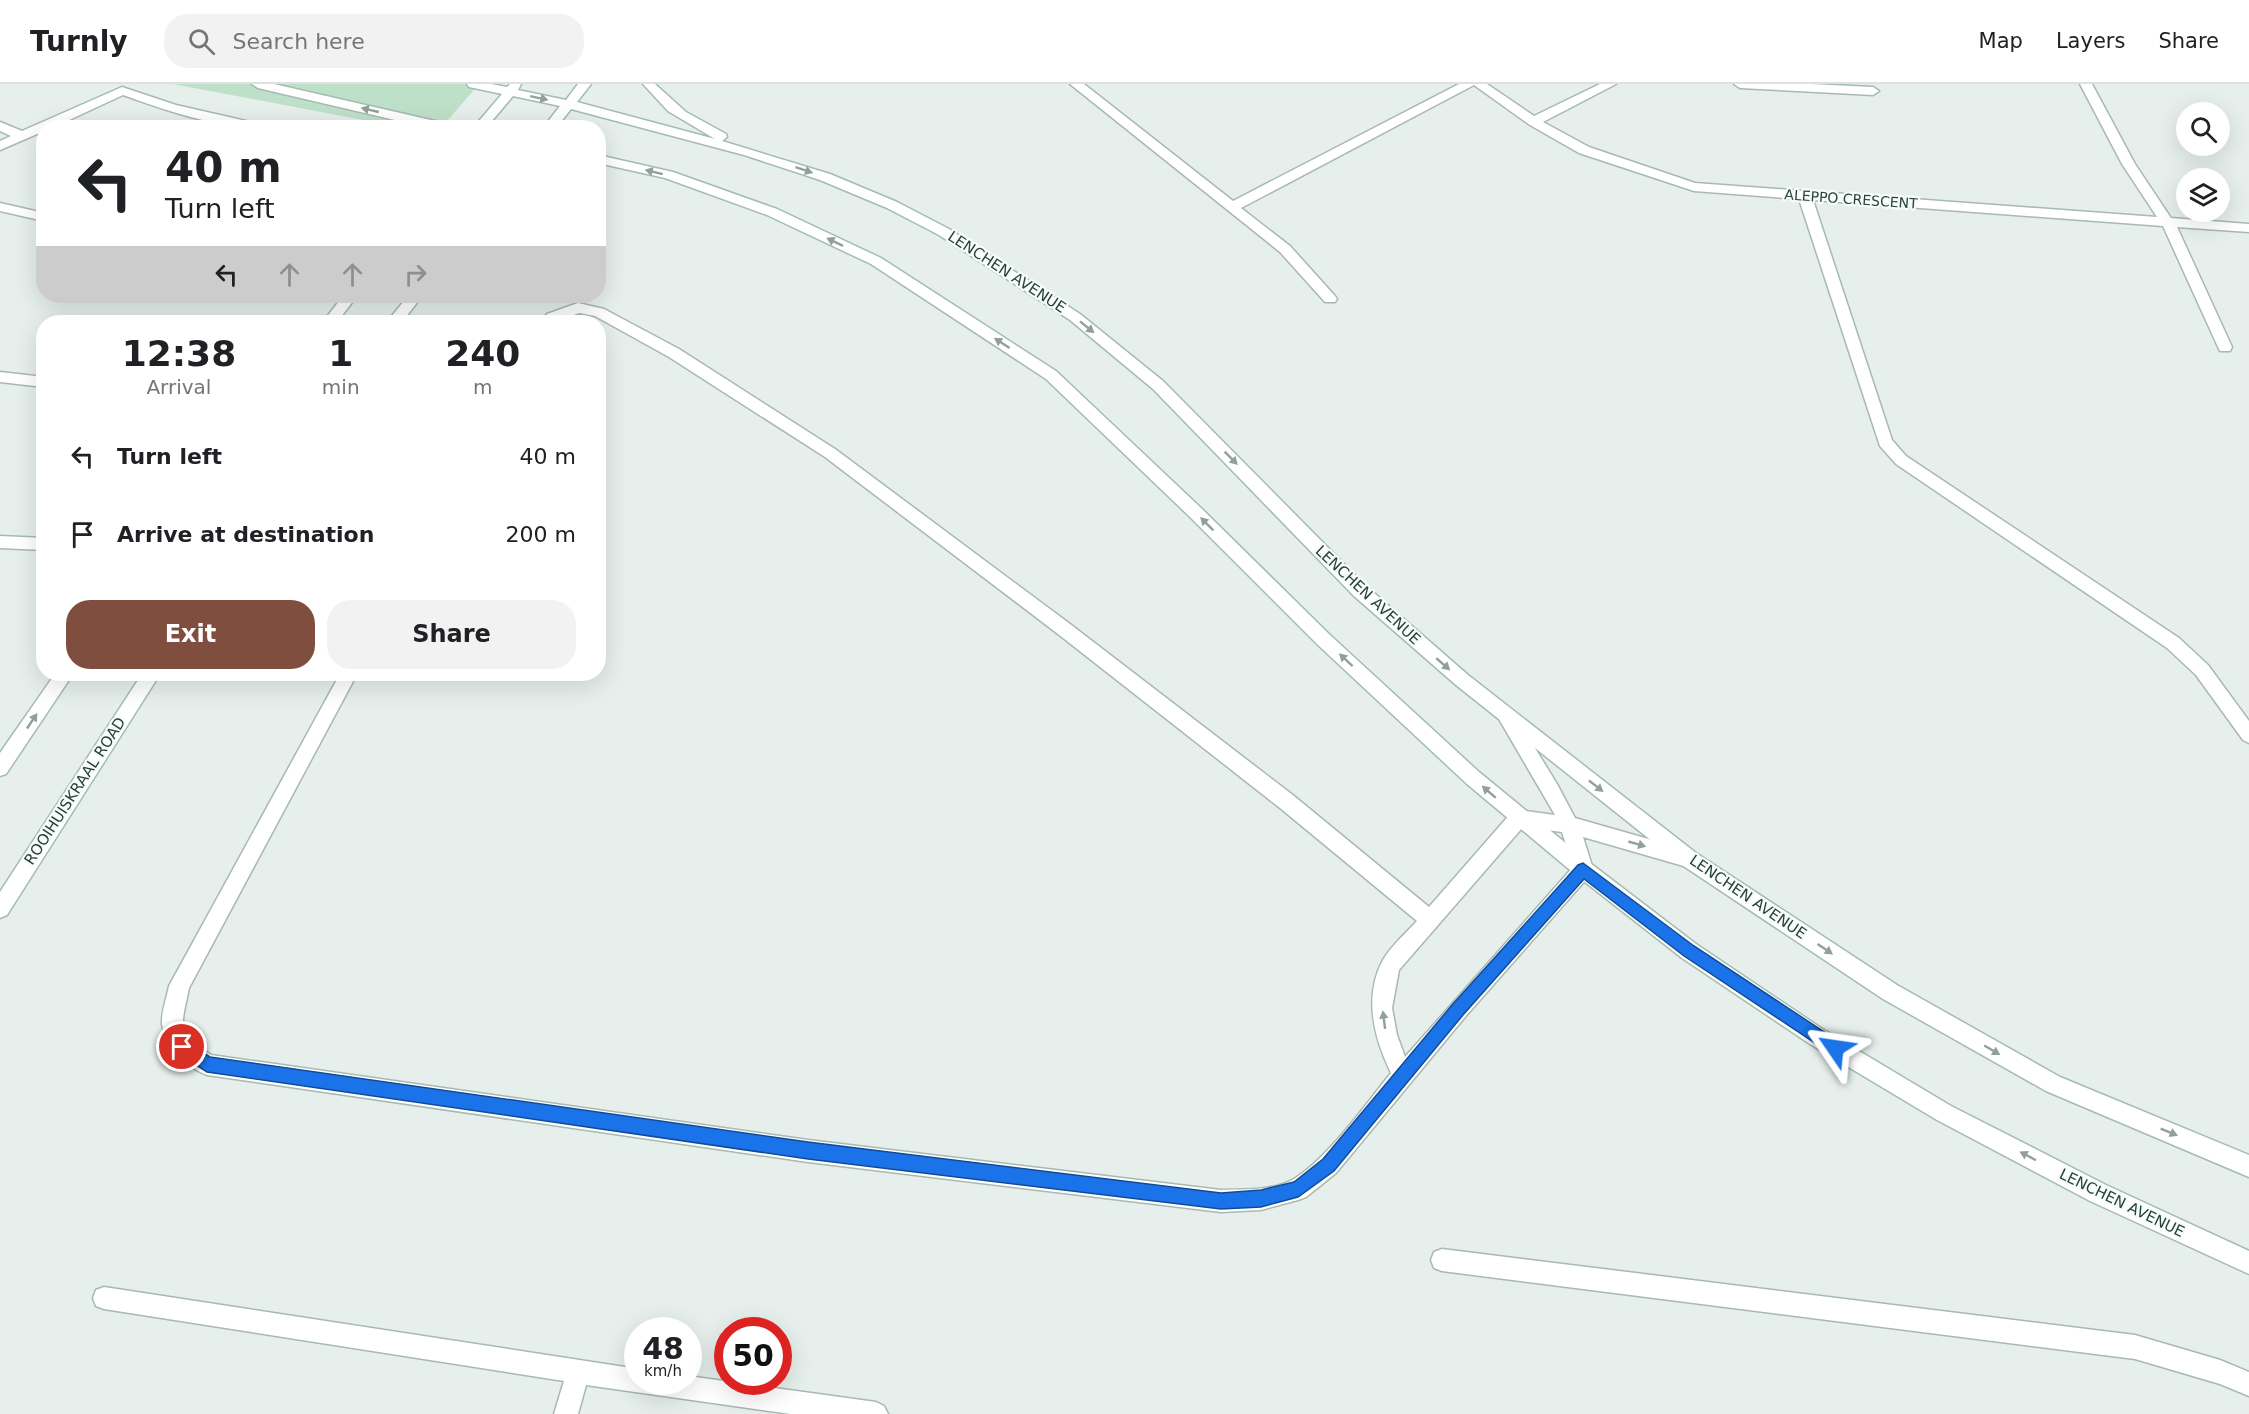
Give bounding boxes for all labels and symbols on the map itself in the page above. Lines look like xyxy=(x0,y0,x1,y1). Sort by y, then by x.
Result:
one-way arrow xyxy=(530,94,549,103)
one-way arrow xyxy=(361,104,380,114)
one-way arrow xyxy=(645,166,663,176)
one-way arrow xyxy=(795,166,813,175)
street label: ALEPPO CRESCENT xyxy=(1784,186,1919,212)
street label: LENCHEN AVENUE xyxy=(945,227,1069,317)
one-way arrow xyxy=(827,237,844,247)
one-way arrow xyxy=(1079,320,1094,333)
one-way arrow xyxy=(994,337,1010,348)
one-way arrow xyxy=(1224,451,1238,465)
one-way arrow xyxy=(1200,517,1214,531)
street label: LENCHEN AVENUE xyxy=(1312,542,1424,648)
one-way arrow xyxy=(1338,653,1353,667)
one-way arrow xyxy=(1436,657,1451,671)
one-way arrow xyxy=(26,713,38,729)
street label: ROOIHUISKRAAL ROAD xyxy=(21,714,129,868)
one-way arrow xyxy=(1588,779,1604,792)
one-way arrow xyxy=(1482,786,1497,799)
one-way arrow xyxy=(1628,840,1646,849)
street label: LENCHEN AVENUE xyxy=(1686,851,1810,943)
one-way arrow xyxy=(1817,943,1834,954)
one-way arrow xyxy=(1379,1011,1389,1030)
position arrow xyxy=(1803,1016,1867,1080)
pin xyxy=(156,1021,207,1072)
one-way arrow xyxy=(1984,1044,2000,1055)
one-way arrow xyxy=(2160,1127,2178,1137)
one-way arrow xyxy=(2019,1151,2036,1161)
street label: LENCHEN AVENUE xyxy=(2056,1165,2188,1241)
speed limit sign: 50 xyxy=(714,1317,792,1395)

